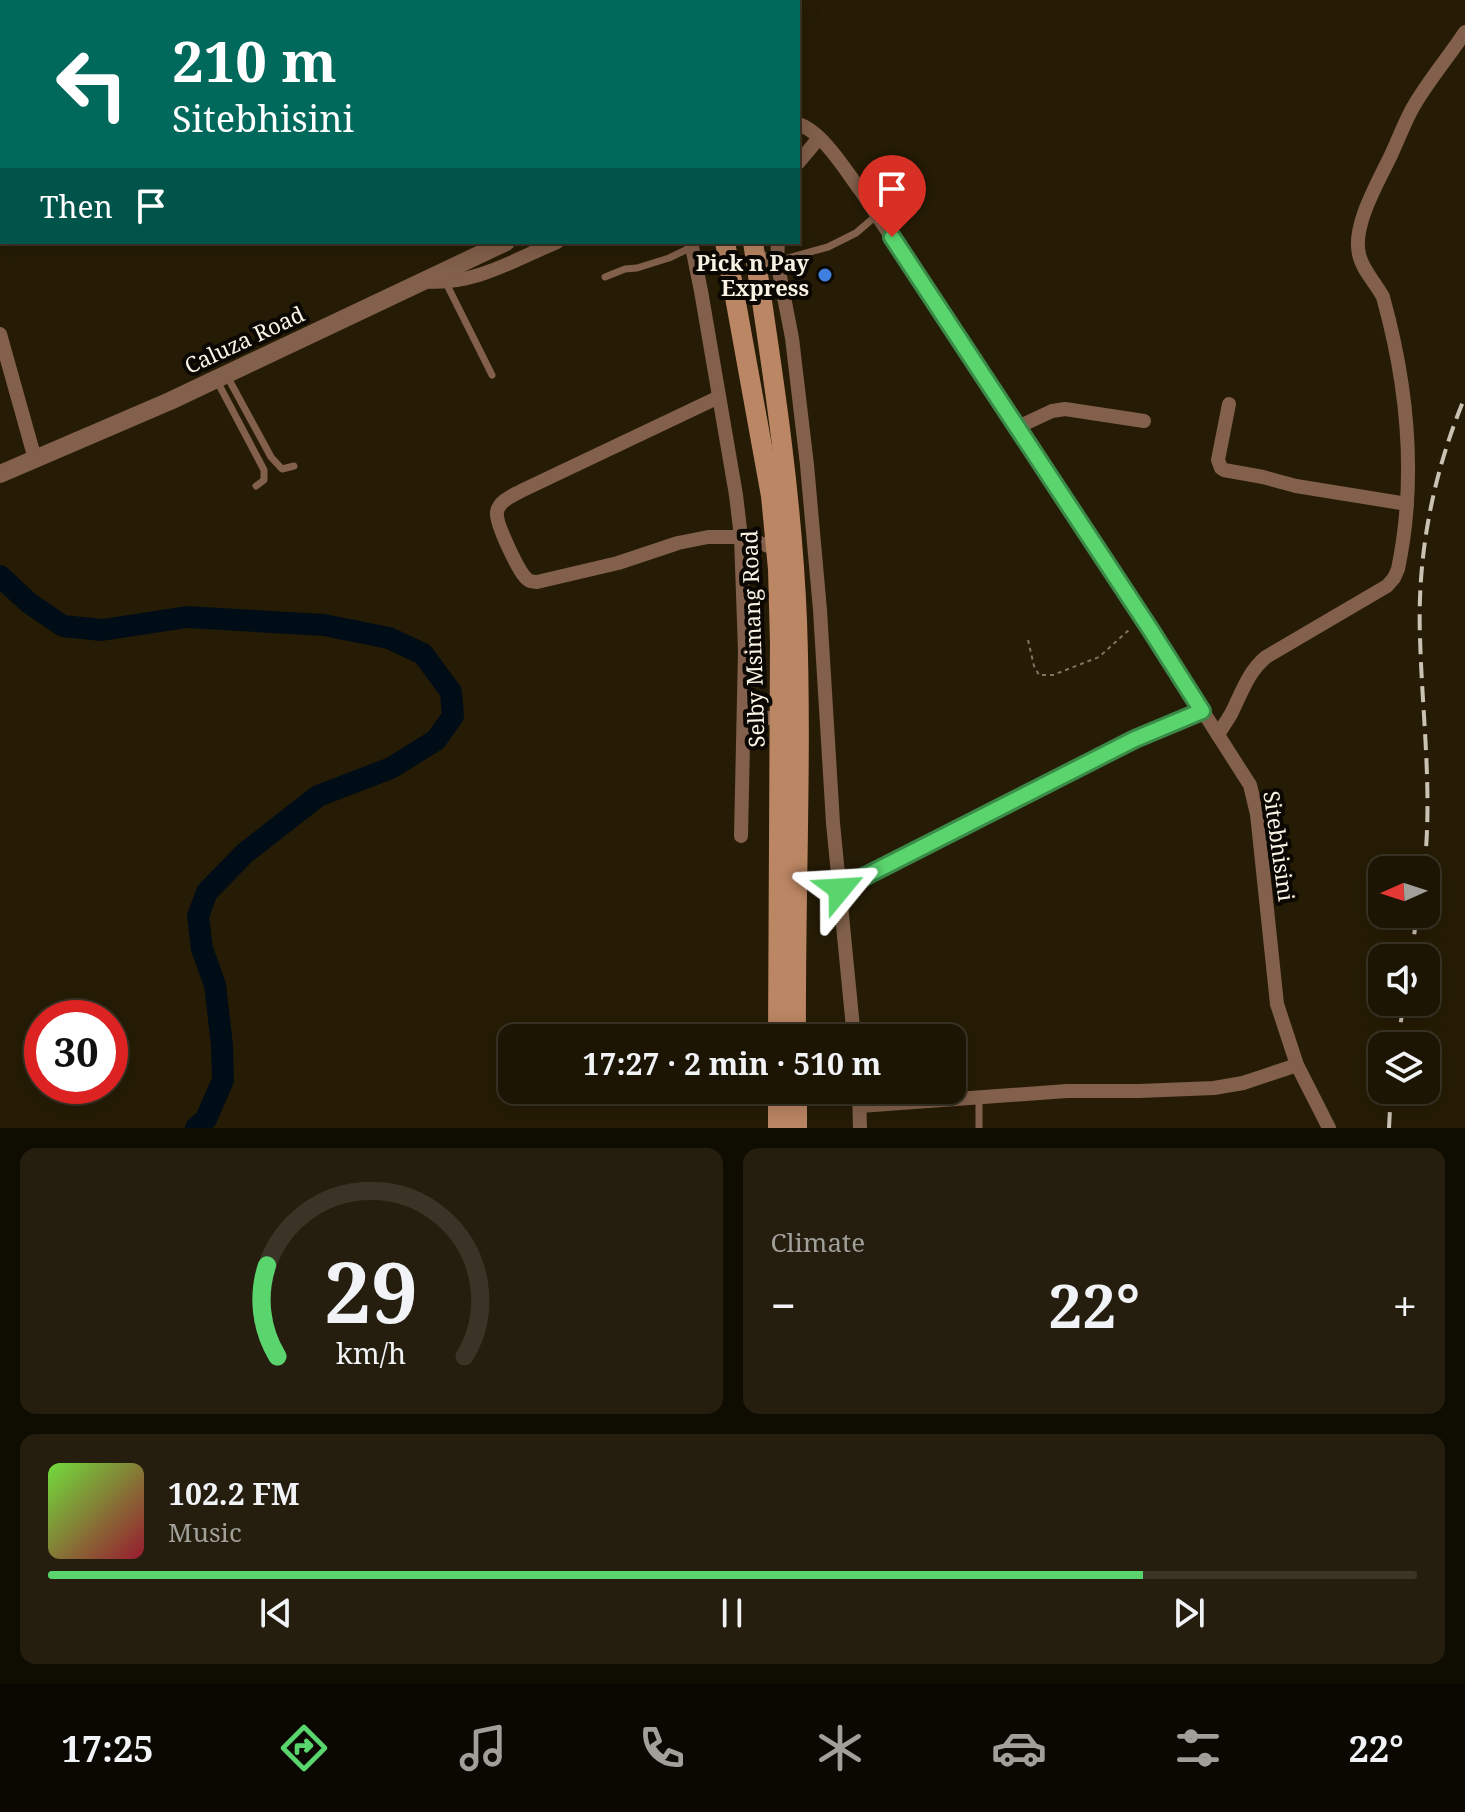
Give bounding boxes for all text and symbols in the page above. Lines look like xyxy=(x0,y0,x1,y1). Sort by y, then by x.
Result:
text: 210 m xyxy=(172,22,337,98)
icon: left xyxy=(40,32,144,136)
text: Sitebhisini xyxy=(172,94,354,143)
pin xyxy=(858,155,926,237)
icon: arrive xyxy=(870,167,914,211)
icon: arrive xyxy=(129,184,173,228)
text: Then xyxy=(40,186,113,227)
place label: Pick n Pay Express xyxy=(696,247,809,302)
marker: Pick n Pay Express xyxy=(816,266,834,284)
street label: Caluza Road xyxy=(179,298,309,380)
street label: Selby Msimang Road xyxy=(733,529,771,748)
street label: Sitebhisini xyxy=(1257,789,1303,903)
position arrow xyxy=(798,847,882,931)
north arrow xyxy=(1368,856,1440,928)
map controls xyxy=(1368,856,1440,1104)
button: sound xyxy=(1368,944,1440,1016)
speed limit sign: 30 xyxy=(24,1000,128,1104)
button: layers xyxy=(1368,1032,1440,1104)
text: 17:27 · 2 min · 510 m xyxy=(583,1043,881,1084)
text: Climate xyxy=(771,1224,865,1260)
text: 29 xyxy=(324,1234,418,1347)
text: 22° xyxy=(1048,1264,1140,1346)
text: − xyxy=(771,1275,796,1335)
text: + xyxy=(1392,1275,1417,1335)
text: km/h xyxy=(336,1333,406,1372)
text: 102.2 FM xyxy=(168,1473,300,1514)
text: Music xyxy=(168,1514,242,1550)
icon: previous xyxy=(254,1591,298,1635)
icon: pause xyxy=(710,1591,754,1635)
icon: next xyxy=(1167,1591,1211,1635)
icon: directions xyxy=(276,1720,332,1776)
icon: music xyxy=(455,1720,511,1776)
icon: phone xyxy=(634,1720,690,1776)
icon: climate xyxy=(812,1720,868,1776)
icon: car xyxy=(991,1720,1047,1776)
icon: filters xyxy=(1170,1720,1226,1776)
text: 17:25 xyxy=(61,1724,154,1773)
text: 22° xyxy=(1348,1724,1404,1773)

